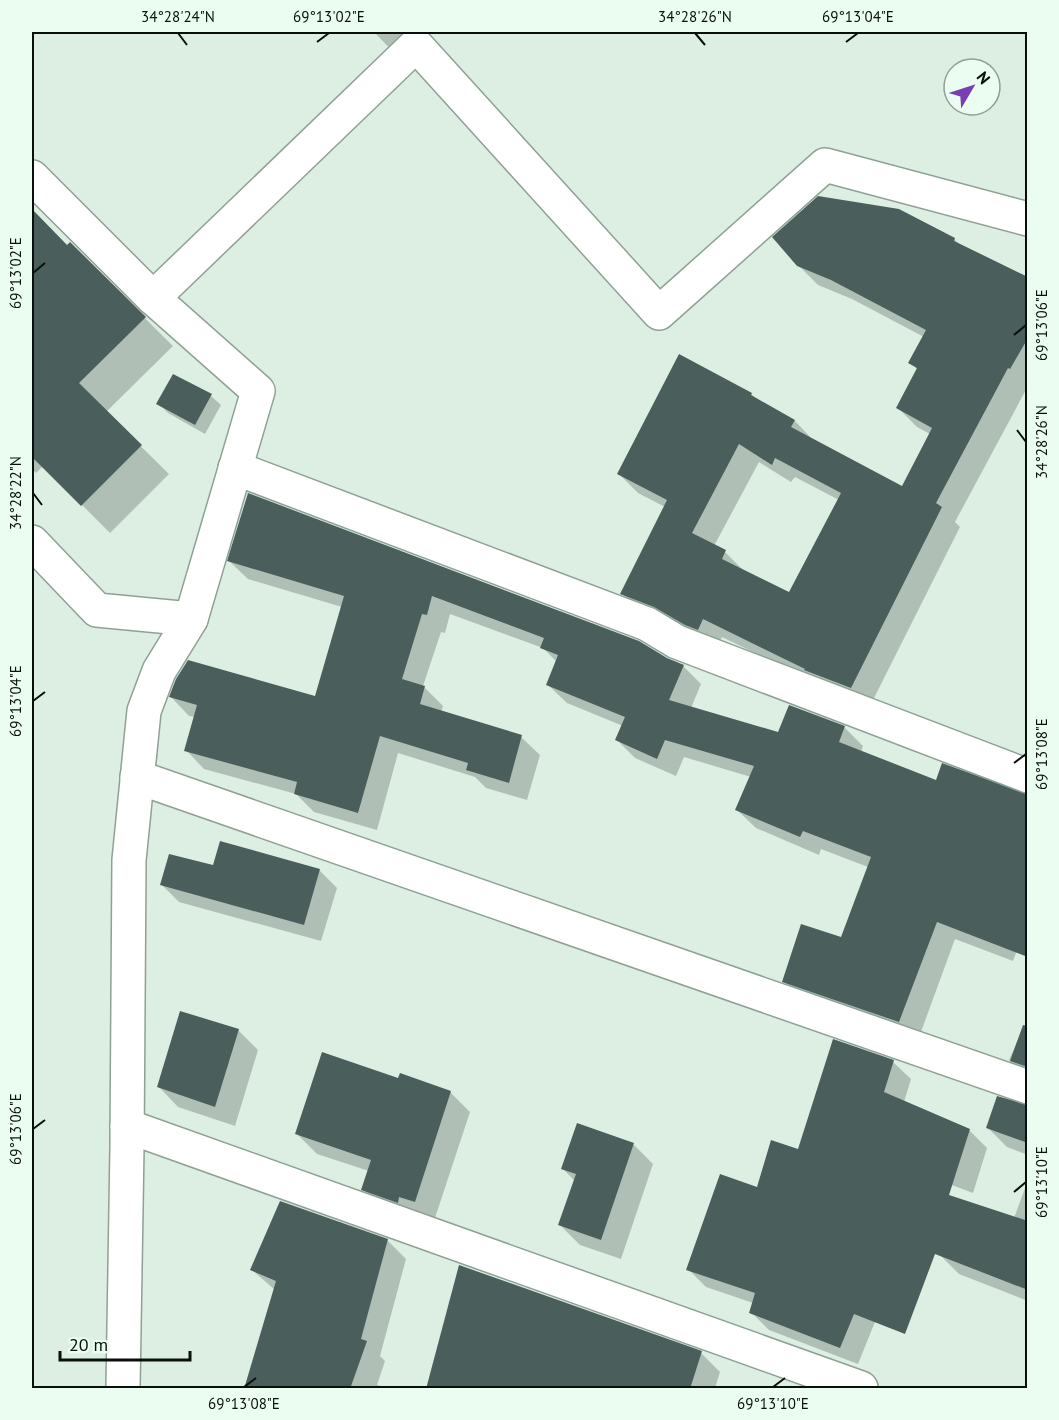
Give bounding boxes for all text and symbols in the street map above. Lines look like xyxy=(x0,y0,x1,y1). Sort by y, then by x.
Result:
text: 34°28'24"N xyxy=(141,7,215,26)
text: 69°13'02"E xyxy=(293,7,365,26)
text: 34°28'26"N xyxy=(658,7,732,26)
text: 69°13'04"E xyxy=(822,7,894,26)
north arrow xyxy=(942,57,1002,117)
text: N xyxy=(973,67,995,88)
text: 69°13'02"E xyxy=(6,237,25,309)
text: 69°13'06"E xyxy=(1032,289,1051,361)
text: 34°28'26"N xyxy=(1032,405,1051,479)
text: 34°28'22"N xyxy=(6,456,25,530)
text: 69°13'04"E xyxy=(6,665,25,737)
text: 69°13'08"E xyxy=(1032,718,1051,790)
text: 69°13'06"E xyxy=(6,1093,25,1165)
text: 69°13'10"E xyxy=(1032,1146,1051,1218)
scale bar xyxy=(60,1324,190,1362)
text: 20 m xyxy=(69,1333,108,1356)
text: 69°13'08"E xyxy=(208,1394,280,1413)
text: 69°13'10"E xyxy=(737,1394,809,1413)

